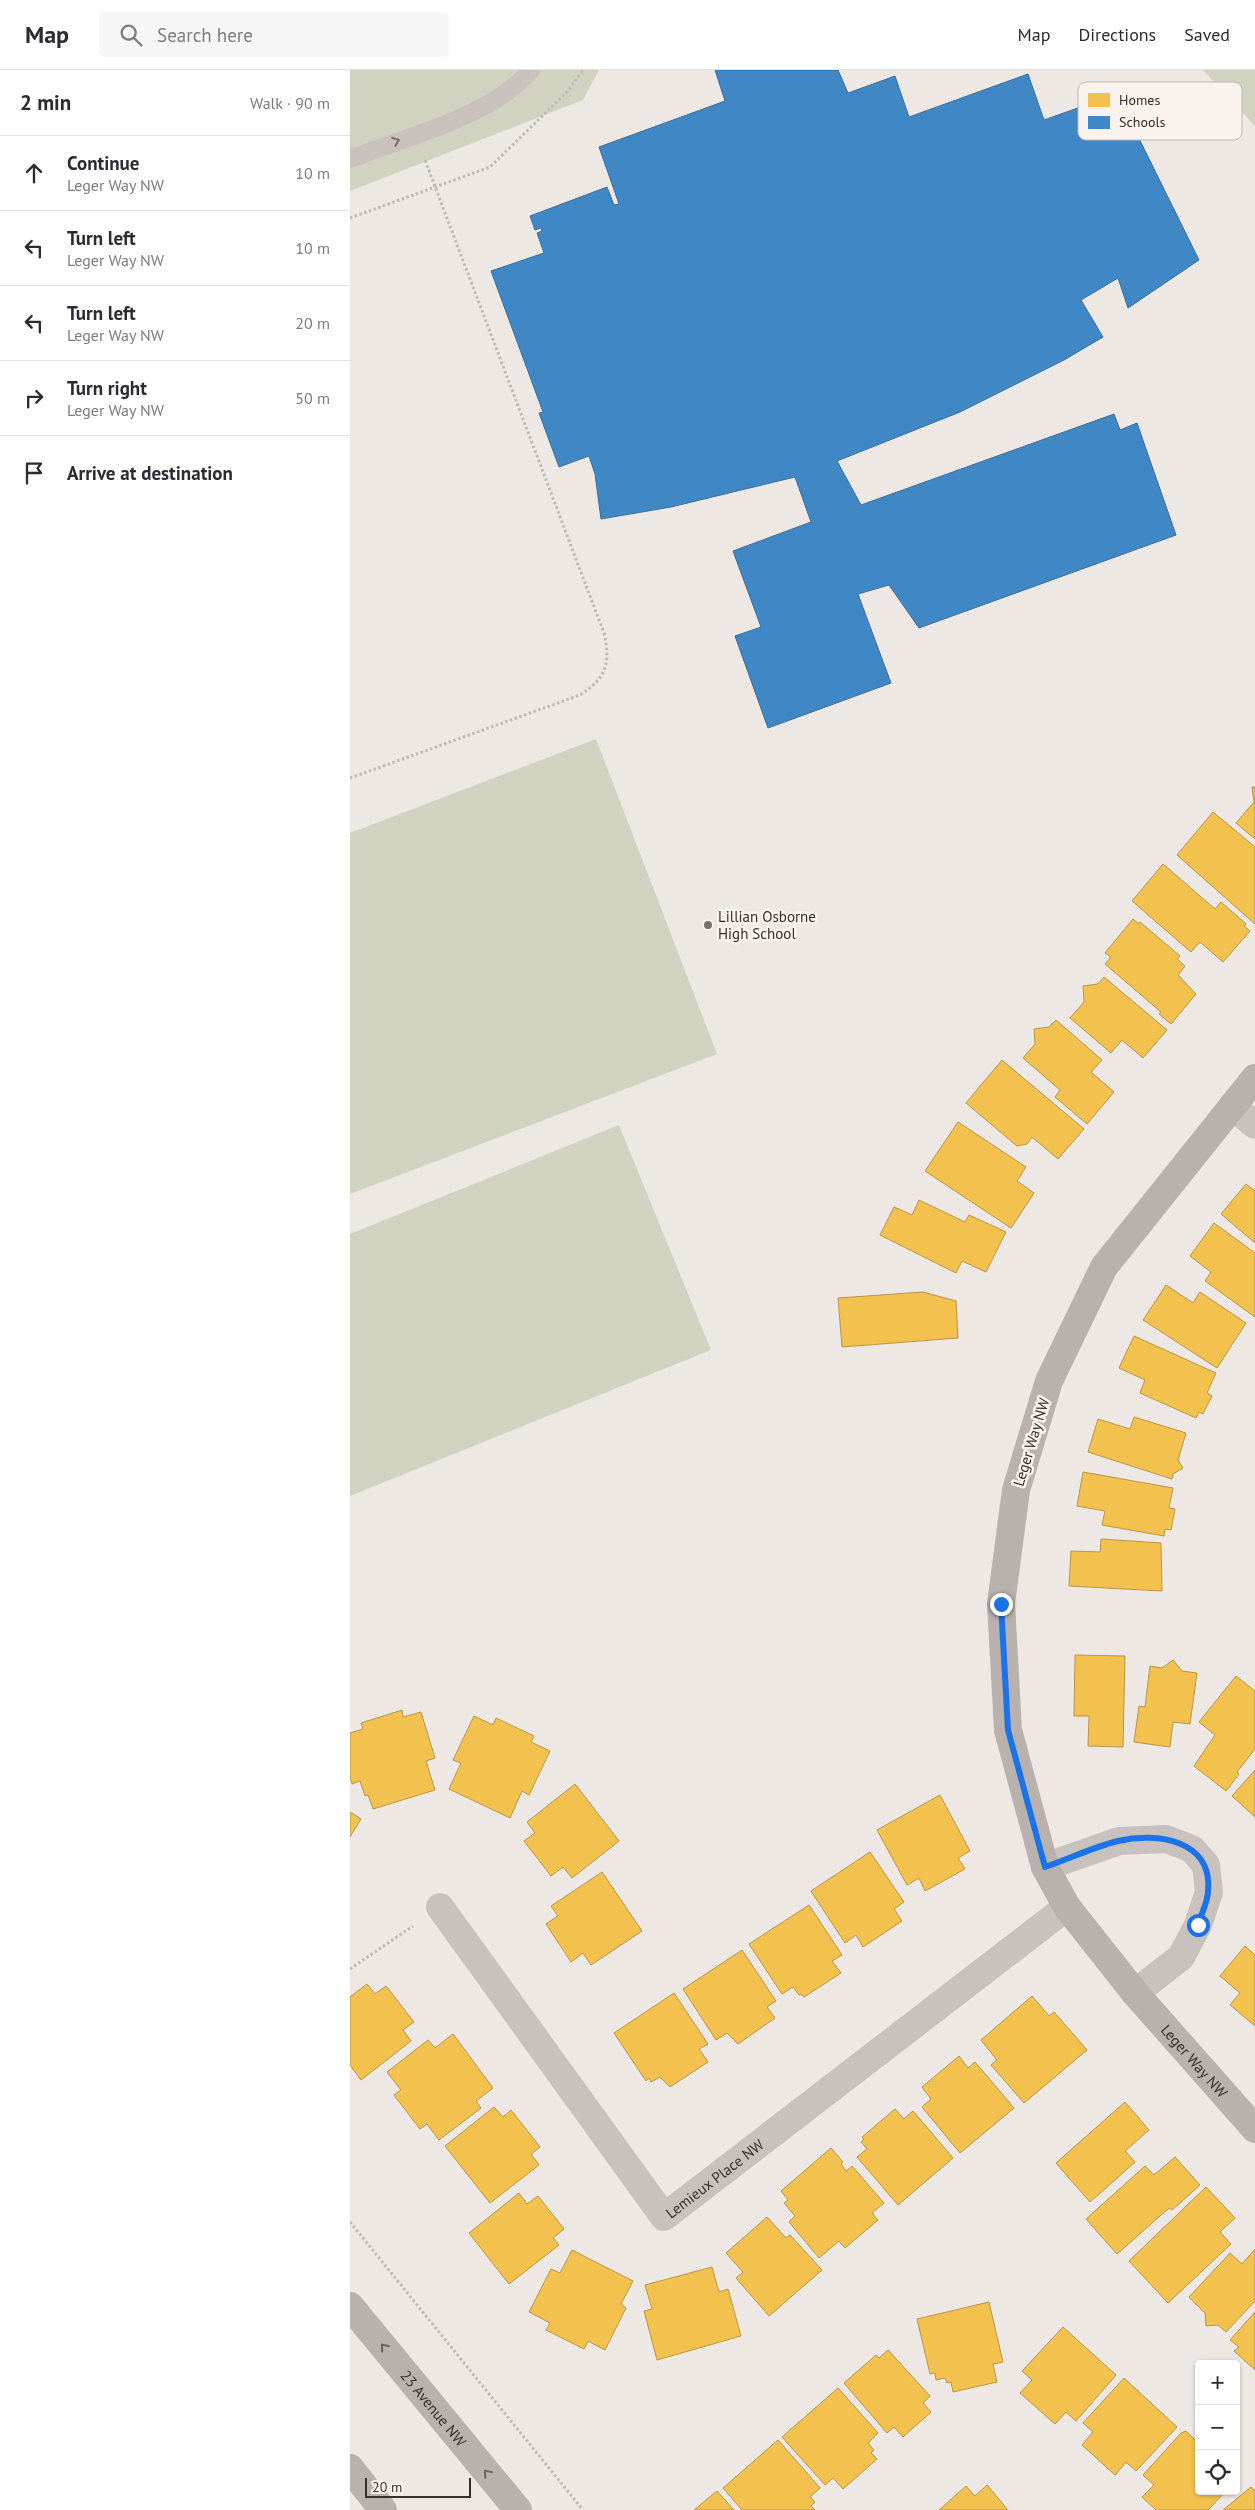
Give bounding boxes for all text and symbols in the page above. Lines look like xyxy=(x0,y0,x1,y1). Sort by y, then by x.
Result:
search box xyxy=(99,12,449,57)
text: Map xyxy=(25,19,69,50)
icon: search xyxy=(117,21,145,49)
text: Search here xyxy=(157,23,253,47)
text: Map xyxy=(1018,23,1050,46)
text: Directions xyxy=(1078,23,1156,46)
text: Saved xyxy=(1184,23,1230,46)
legend xyxy=(1078,82,1242,140)
text: 2 min xyxy=(20,89,71,116)
text: Homes xyxy=(1119,91,1160,109)
text: Walk · 90 m xyxy=(250,93,330,113)
text: Schools xyxy=(1119,113,1166,131)
one-way arrow xyxy=(391,137,399,147)
text: Continue xyxy=(67,151,139,175)
icon: ahead xyxy=(20,159,48,187)
text: 10 m xyxy=(295,163,330,183)
text: Leger Way NW xyxy=(67,175,164,195)
text: Turn left xyxy=(67,226,136,250)
icon: left xyxy=(20,234,48,262)
text: 10 m xyxy=(295,238,330,258)
text: Leger Way NW xyxy=(67,250,164,270)
text: Turn left xyxy=(67,301,136,325)
icon: left xyxy=(20,309,48,337)
text: 20 m xyxy=(295,313,330,333)
text: Leger Way NW xyxy=(67,325,164,345)
text: Turn right xyxy=(67,376,147,400)
icon: right xyxy=(20,384,48,412)
text: 50 m xyxy=(295,388,330,408)
text: Leger Way NW xyxy=(67,400,164,420)
icon: arrive xyxy=(20,459,48,487)
text: Arrive at destination xyxy=(67,461,233,485)
place label: Lillian Osborne High School xyxy=(718,907,816,943)
marker: Lillian Osborne High School xyxy=(702,919,714,931)
street label: Leger Way NW xyxy=(1009,1395,1054,1488)
route end xyxy=(990,1593,1013,1616)
route start xyxy=(1187,1914,1210,1937)
street label: Leger Way NW xyxy=(1157,2020,1232,2102)
street label: Lemieux Place NW xyxy=(662,2134,768,2222)
one-way arrow xyxy=(381,2344,389,2353)
map controls xyxy=(1195,2360,1240,2495)
button: + xyxy=(1195,2360,1240,2405)
street label: 23 Avenue NW xyxy=(397,2366,471,2450)
button: − xyxy=(1195,2405,1240,2450)
button: locate xyxy=(1195,2450,1240,2495)
one-way arrow xyxy=(483,2469,492,2478)
scale bar xyxy=(365,2475,471,2498)
text: 20 m xyxy=(372,2478,402,2496)

